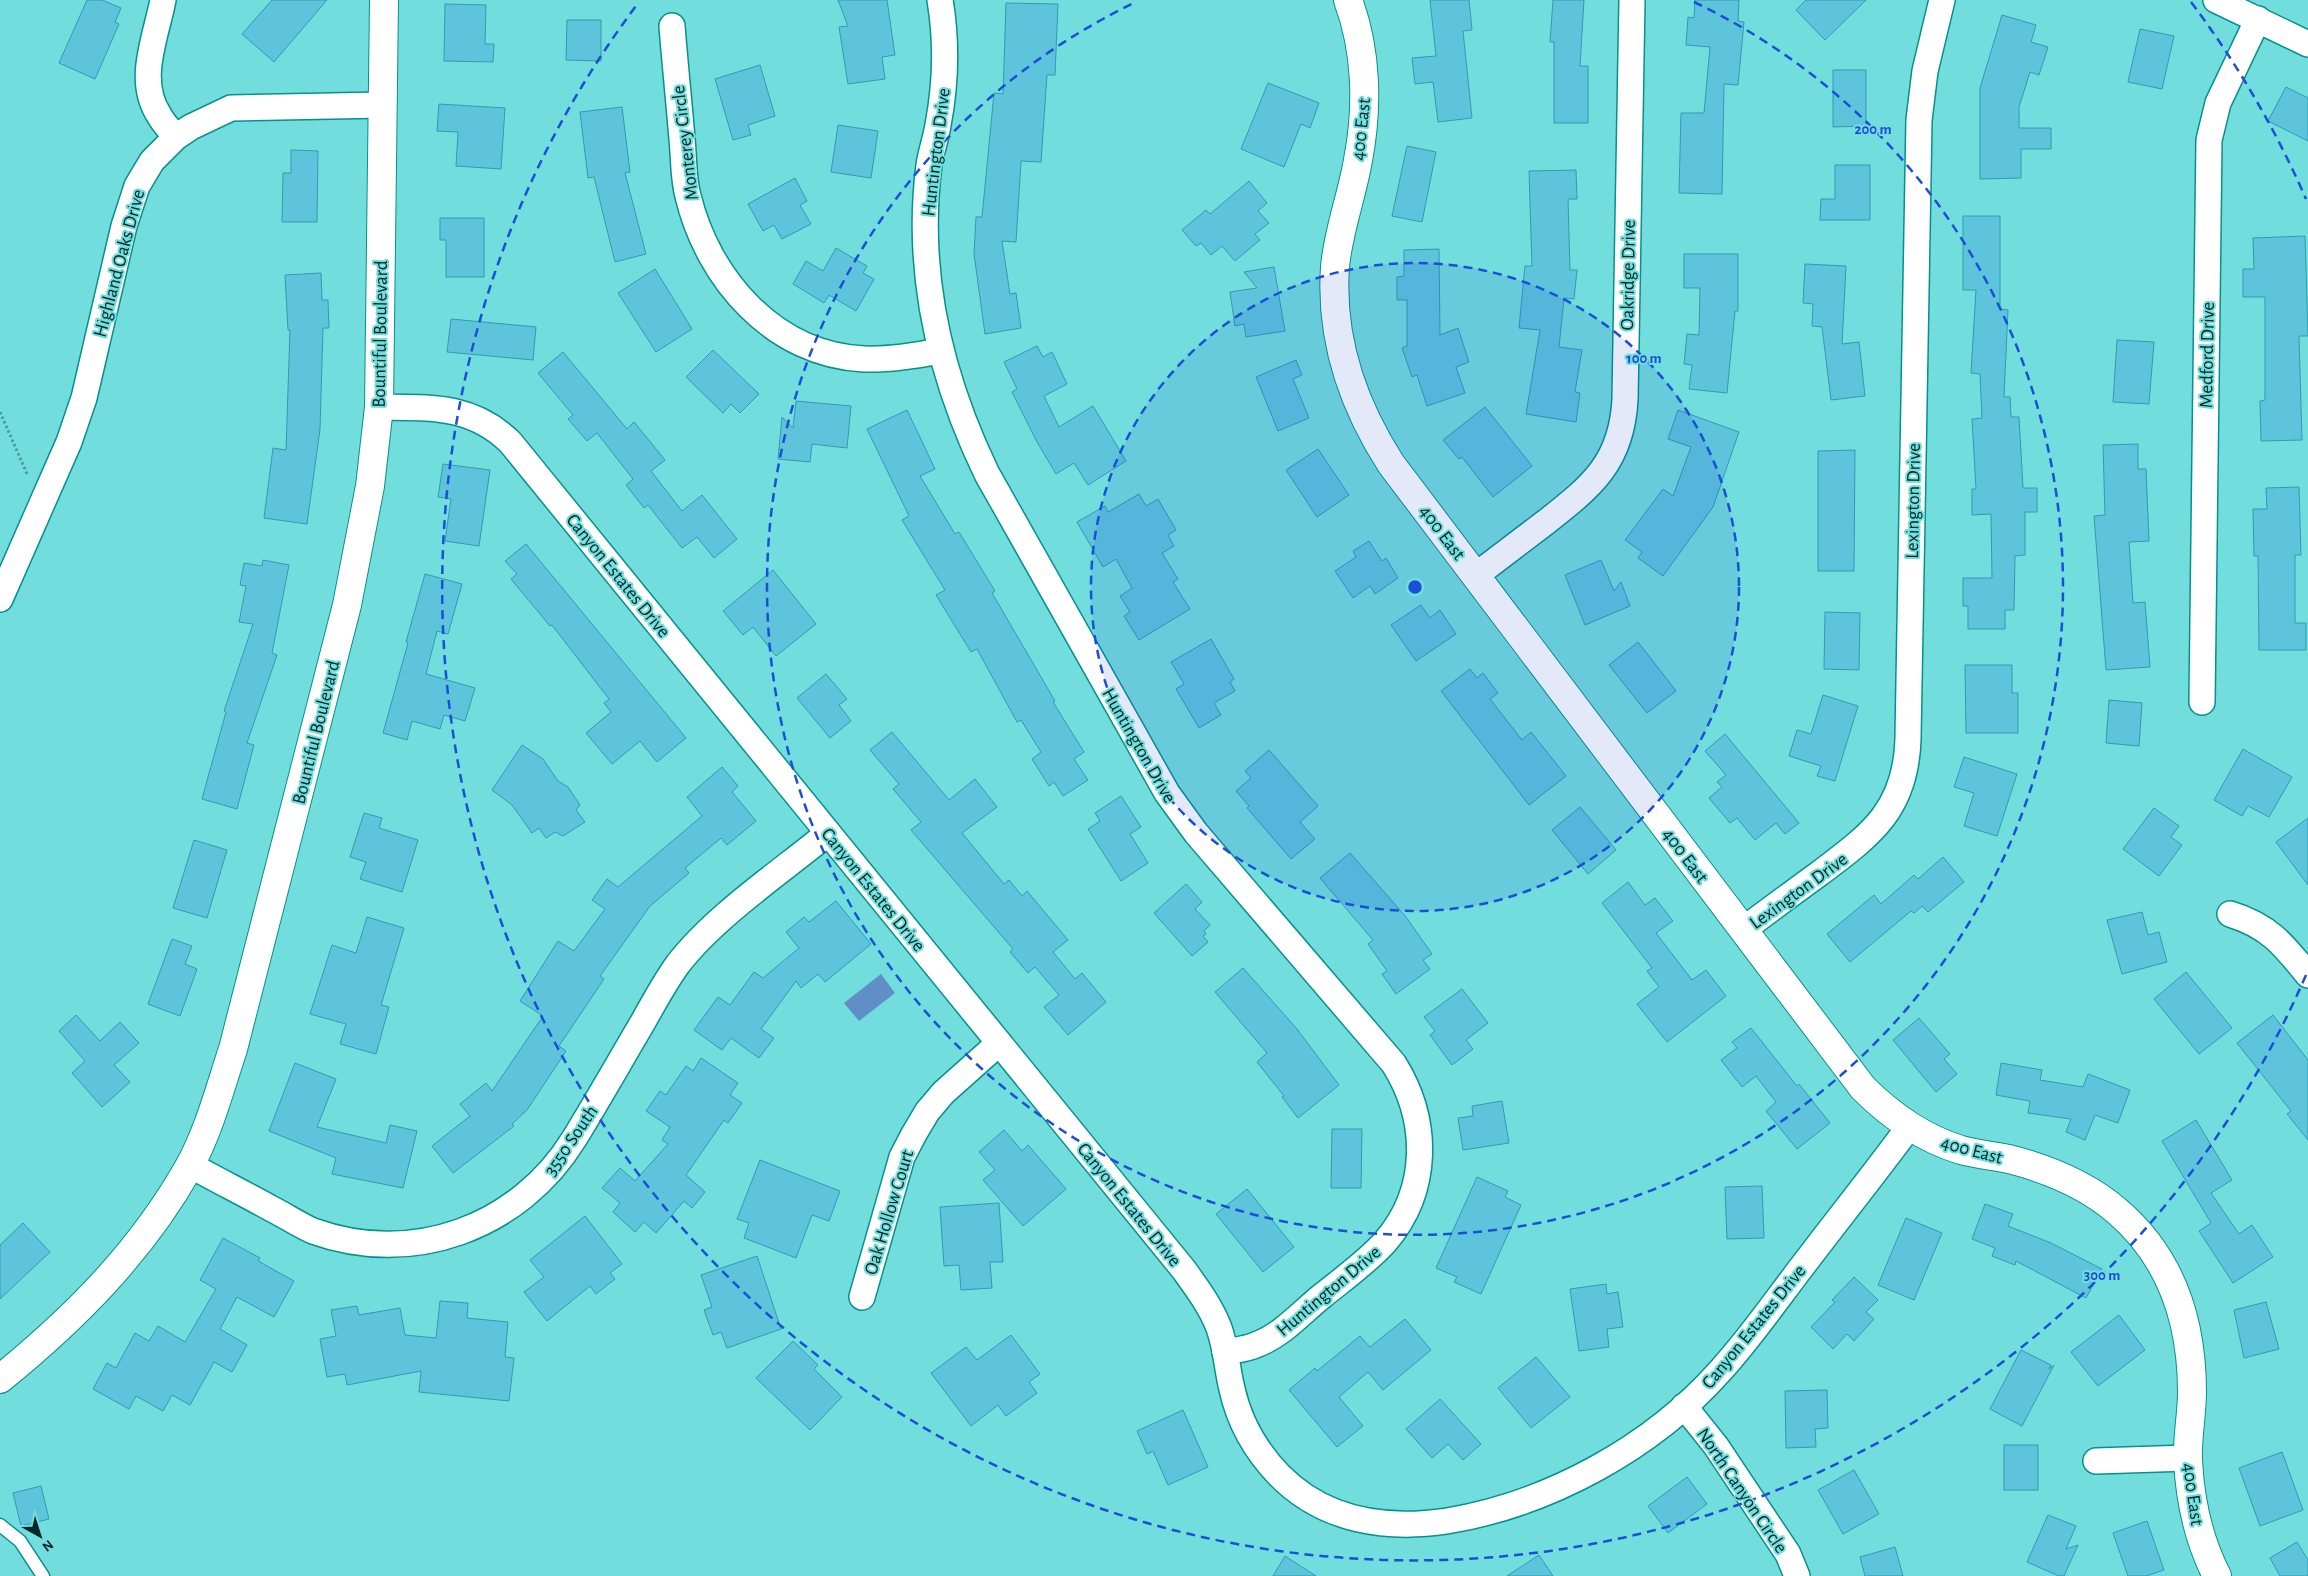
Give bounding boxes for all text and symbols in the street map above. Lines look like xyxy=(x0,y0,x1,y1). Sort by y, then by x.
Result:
street label: Monterey Circle xyxy=(669,84,702,201)
street label: Huntington Drive xyxy=(919,87,954,217)
street label: 400 East xyxy=(1349,97,1374,161)
text: 200 m xyxy=(1854,122,1892,137)
street label: Highland Oaks Drive xyxy=(91,188,148,339)
street label: Oakridge Drive xyxy=(1618,219,1639,331)
street label: Bountiful Boulevard xyxy=(370,260,391,408)
street label: Medford Drive xyxy=(2197,302,2218,408)
text: 100 m xyxy=(1626,351,1662,366)
street label: Lexington Drive xyxy=(1903,443,1924,559)
street label: 400 East xyxy=(1415,502,1468,564)
street label: Canyon Estates Drive xyxy=(562,510,673,641)
centre of rings xyxy=(1406,578,1424,596)
street label: Bountiful Boulevard xyxy=(289,658,344,806)
street label: Huntington Drive xyxy=(1098,685,1179,806)
street label: Canyon Estates Drive xyxy=(817,824,928,955)
street label: 400 East xyxy=(1658,825,1711,887)
street label: Lexington Drive xyxy=(1746,850,1851,933)
street label: 3550 South xyxy=(541,1102,602,1179)
street label: 400 East xyxy=(1939,1133,2004,1168)
street label: Canyon Estates Drive xyxy=(1073,1139,1184,1270)
street label: Oak Hollow Court xyxy=(861,1148,917,1277)
street label: Huntington Drive xyxy=(1273,1242,1385,1340)
street label: Canyon Estates Drive xyxy=(1699,1261,1810,1392)
text: 300 m xyxy=(2084,1268,2120,1283)
street label: North Canyon Circle xyxy=(1693,1425,1790,1557)
street label: 400 East xyxy=(2179,1462,2206,1527)
north arrow xyxy=(15,1511,65,1561)
text: N xyxy=(39,1537,56,1554)

